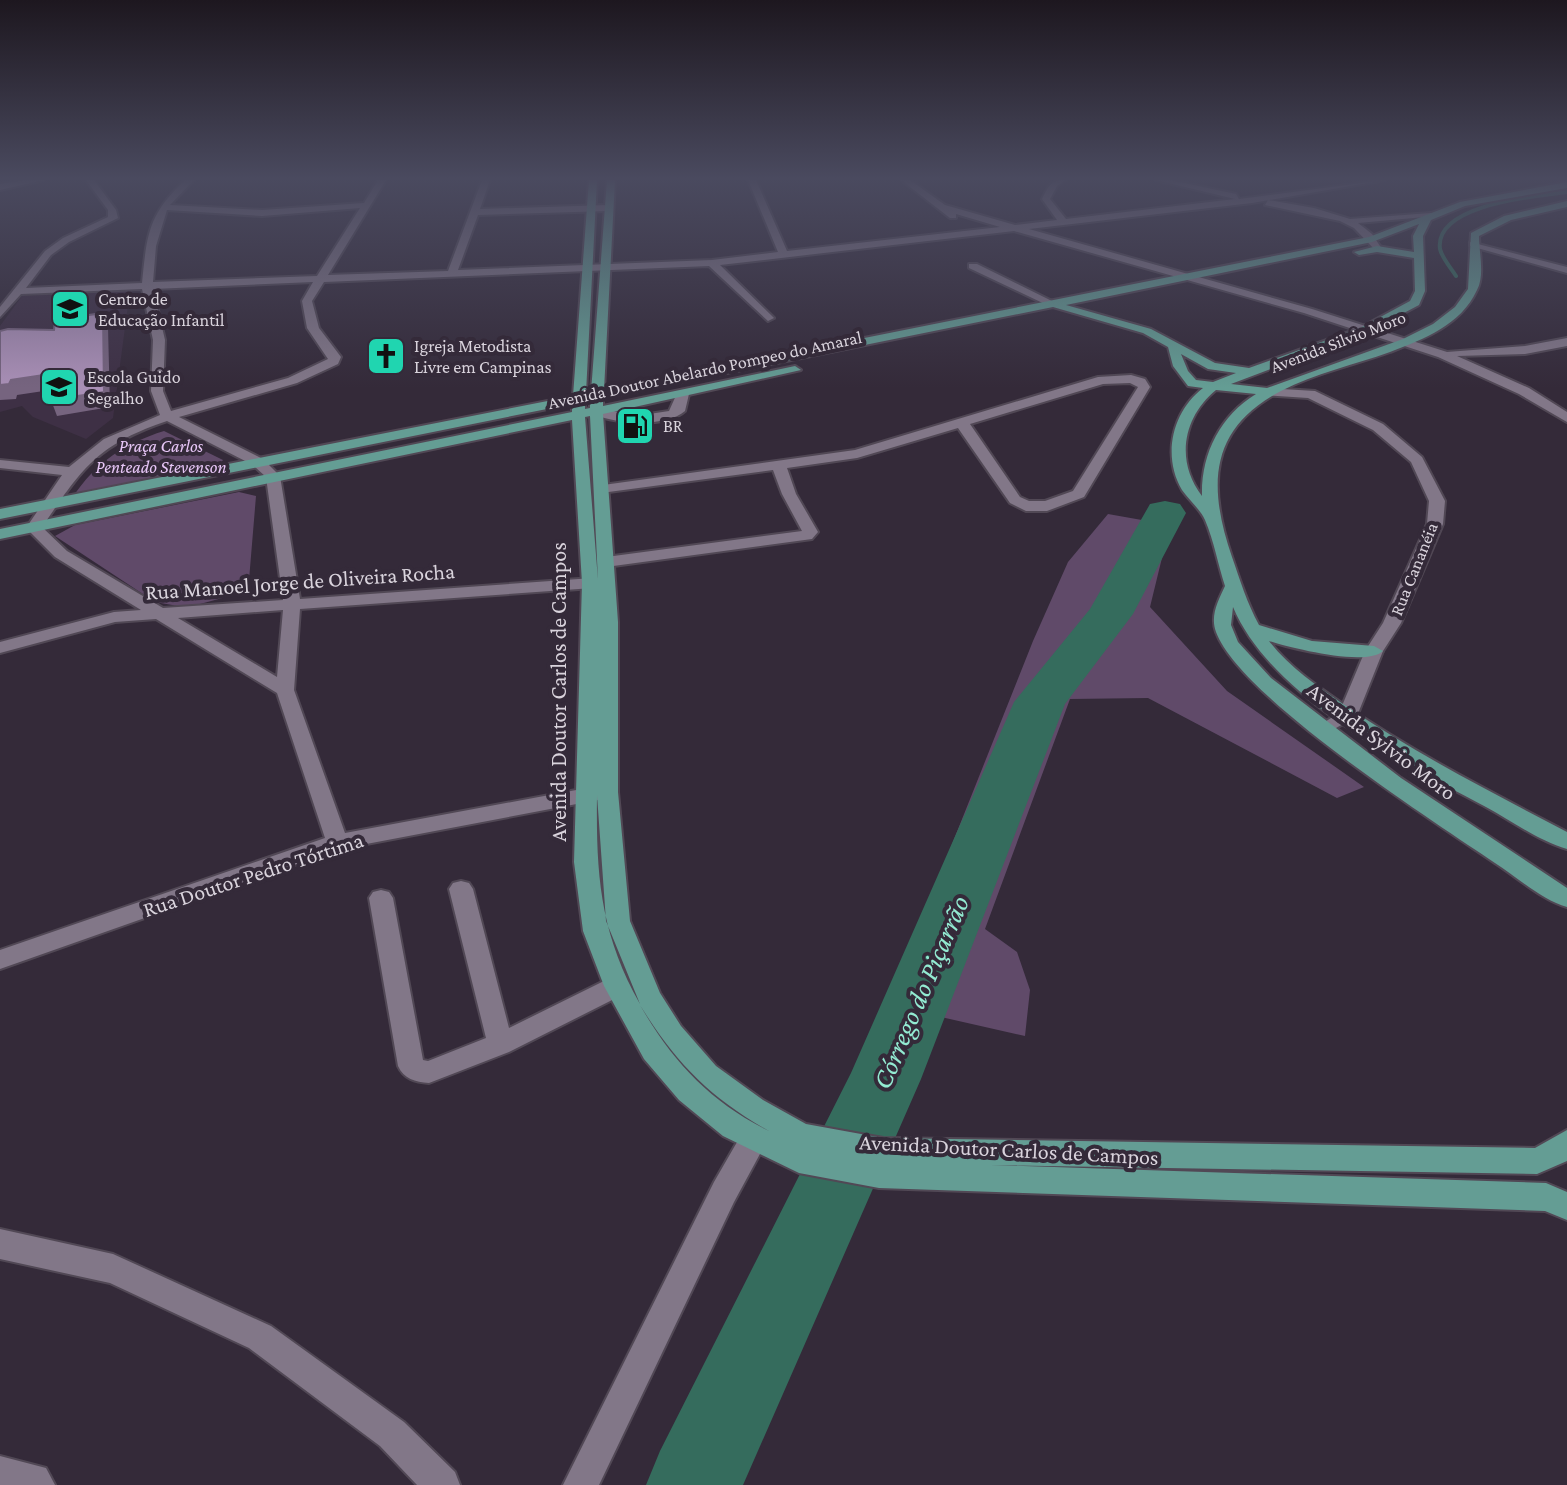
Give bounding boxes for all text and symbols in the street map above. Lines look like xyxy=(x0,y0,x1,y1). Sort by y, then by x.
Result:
school or university icon: Centro de Educação Infantil xyxy=(49,288,91,330)
place label: Centro de Educação Infantil xyxy=(98,289,225,330)
street label: Avenida Silvio Moro xyxy=(1267,307,1409,377)
street label: Avenida Doutor Abelardo Pompeo do Amaral xyxy=(546,327,864,413)
church icon: Igreja Metodista Livre em Campinas xyxy=(365,335,407,377)
place label: Igreja Metodista Livre em Campinas xyxy=(414,336,552,377)
school or university icon: Escola Guido Segalho xyxy=(38,366,80,408)
place label: Escola Guido Segalho xyxy=(87,367,181,408)
fuel station icon: BR xyxy=(614,405,656,447)
place label: BR xyxy=(663,416,684,436)
park label: Praça Carlos Penteado Stevenson xyxy=(96,436,227,477)
street label: Rua Cananéia xyxy=(1386,520,1442,618)
street label: Avenida Doutor Carlos de Campos xyxy=(546,542,571,842)
street label: Rua Manoel Jorge de Oliveira Rocha xyxy=(144,558,456,605)
street label: Avenida Sylvio Moro xyxy=(1303,677,1461,805)
street label: Rua Doutor Pedro Tórtima xyxy=(140,827,366,922)
water label: Córrego do Piçarrão xyxy=(866,891,975,1093)
street label: Avenida Doutor Carlos de Campos xyxy=(859,1129,1159,1170)

